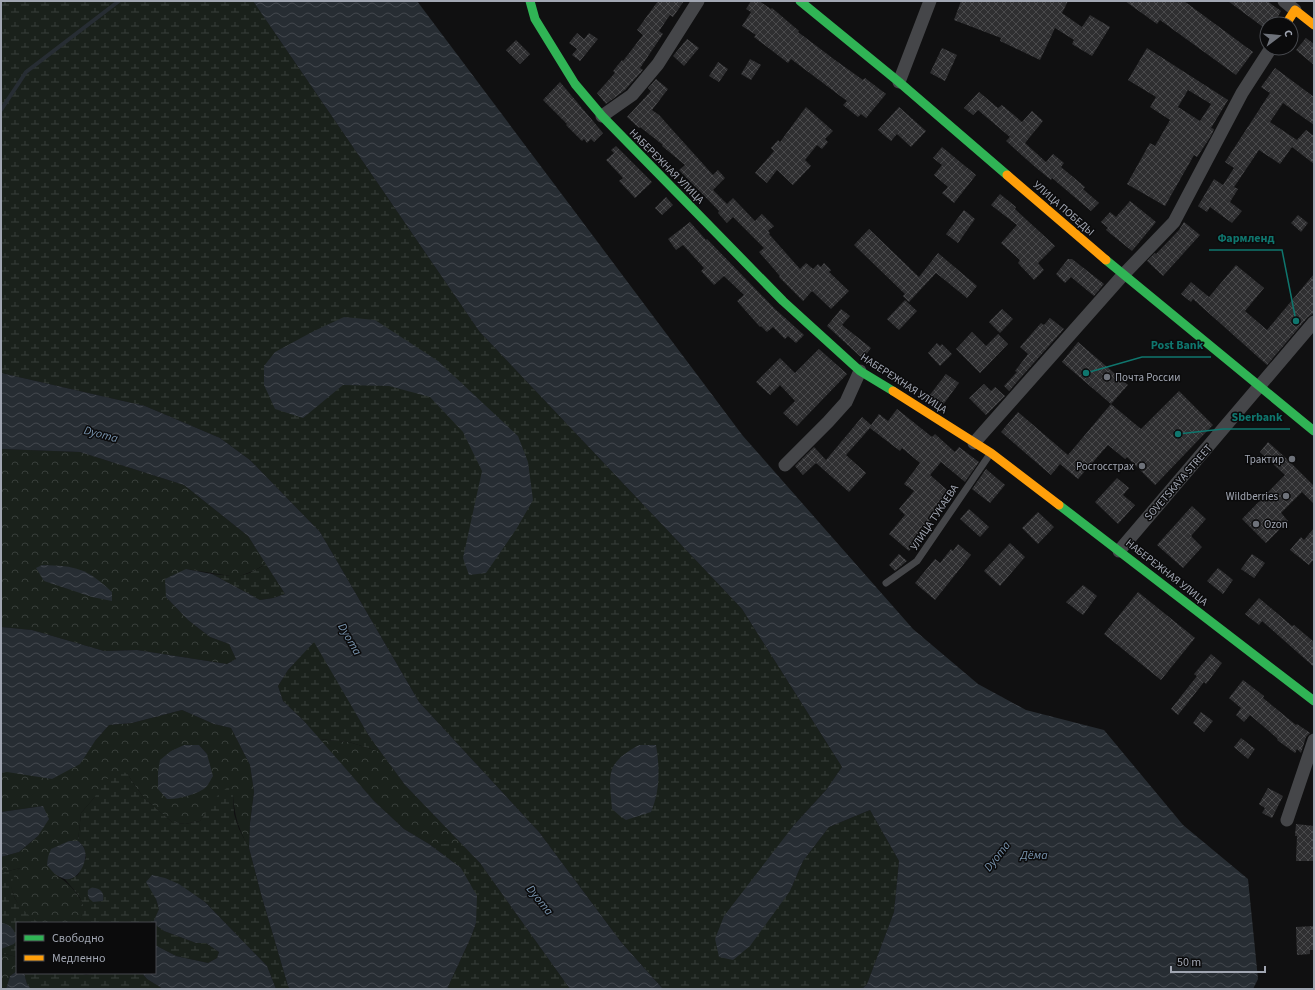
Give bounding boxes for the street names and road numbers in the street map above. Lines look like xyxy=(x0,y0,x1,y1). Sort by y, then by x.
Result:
street label: НАБЕРЕЖНАЯ УЛИЦА xyxy=(626,126,707,207)
street label: УЛИЦА ПОБЕДЫ xyxy=(1030,178,1098,239)
street label: НАБЕРЕЖНАЯ УЛИЦА xyxy=(858,350,950,417)
street label: SOVETSKAYA STREET xyxy=(1141,441,1216,524)
street label: УЛИЦА ТУКАЕВА xyxy=(907,481,962,553)
street label: НАБЕРЕЖНАЯ УЛИЦА xyxy=(1123,536,1211,609)

